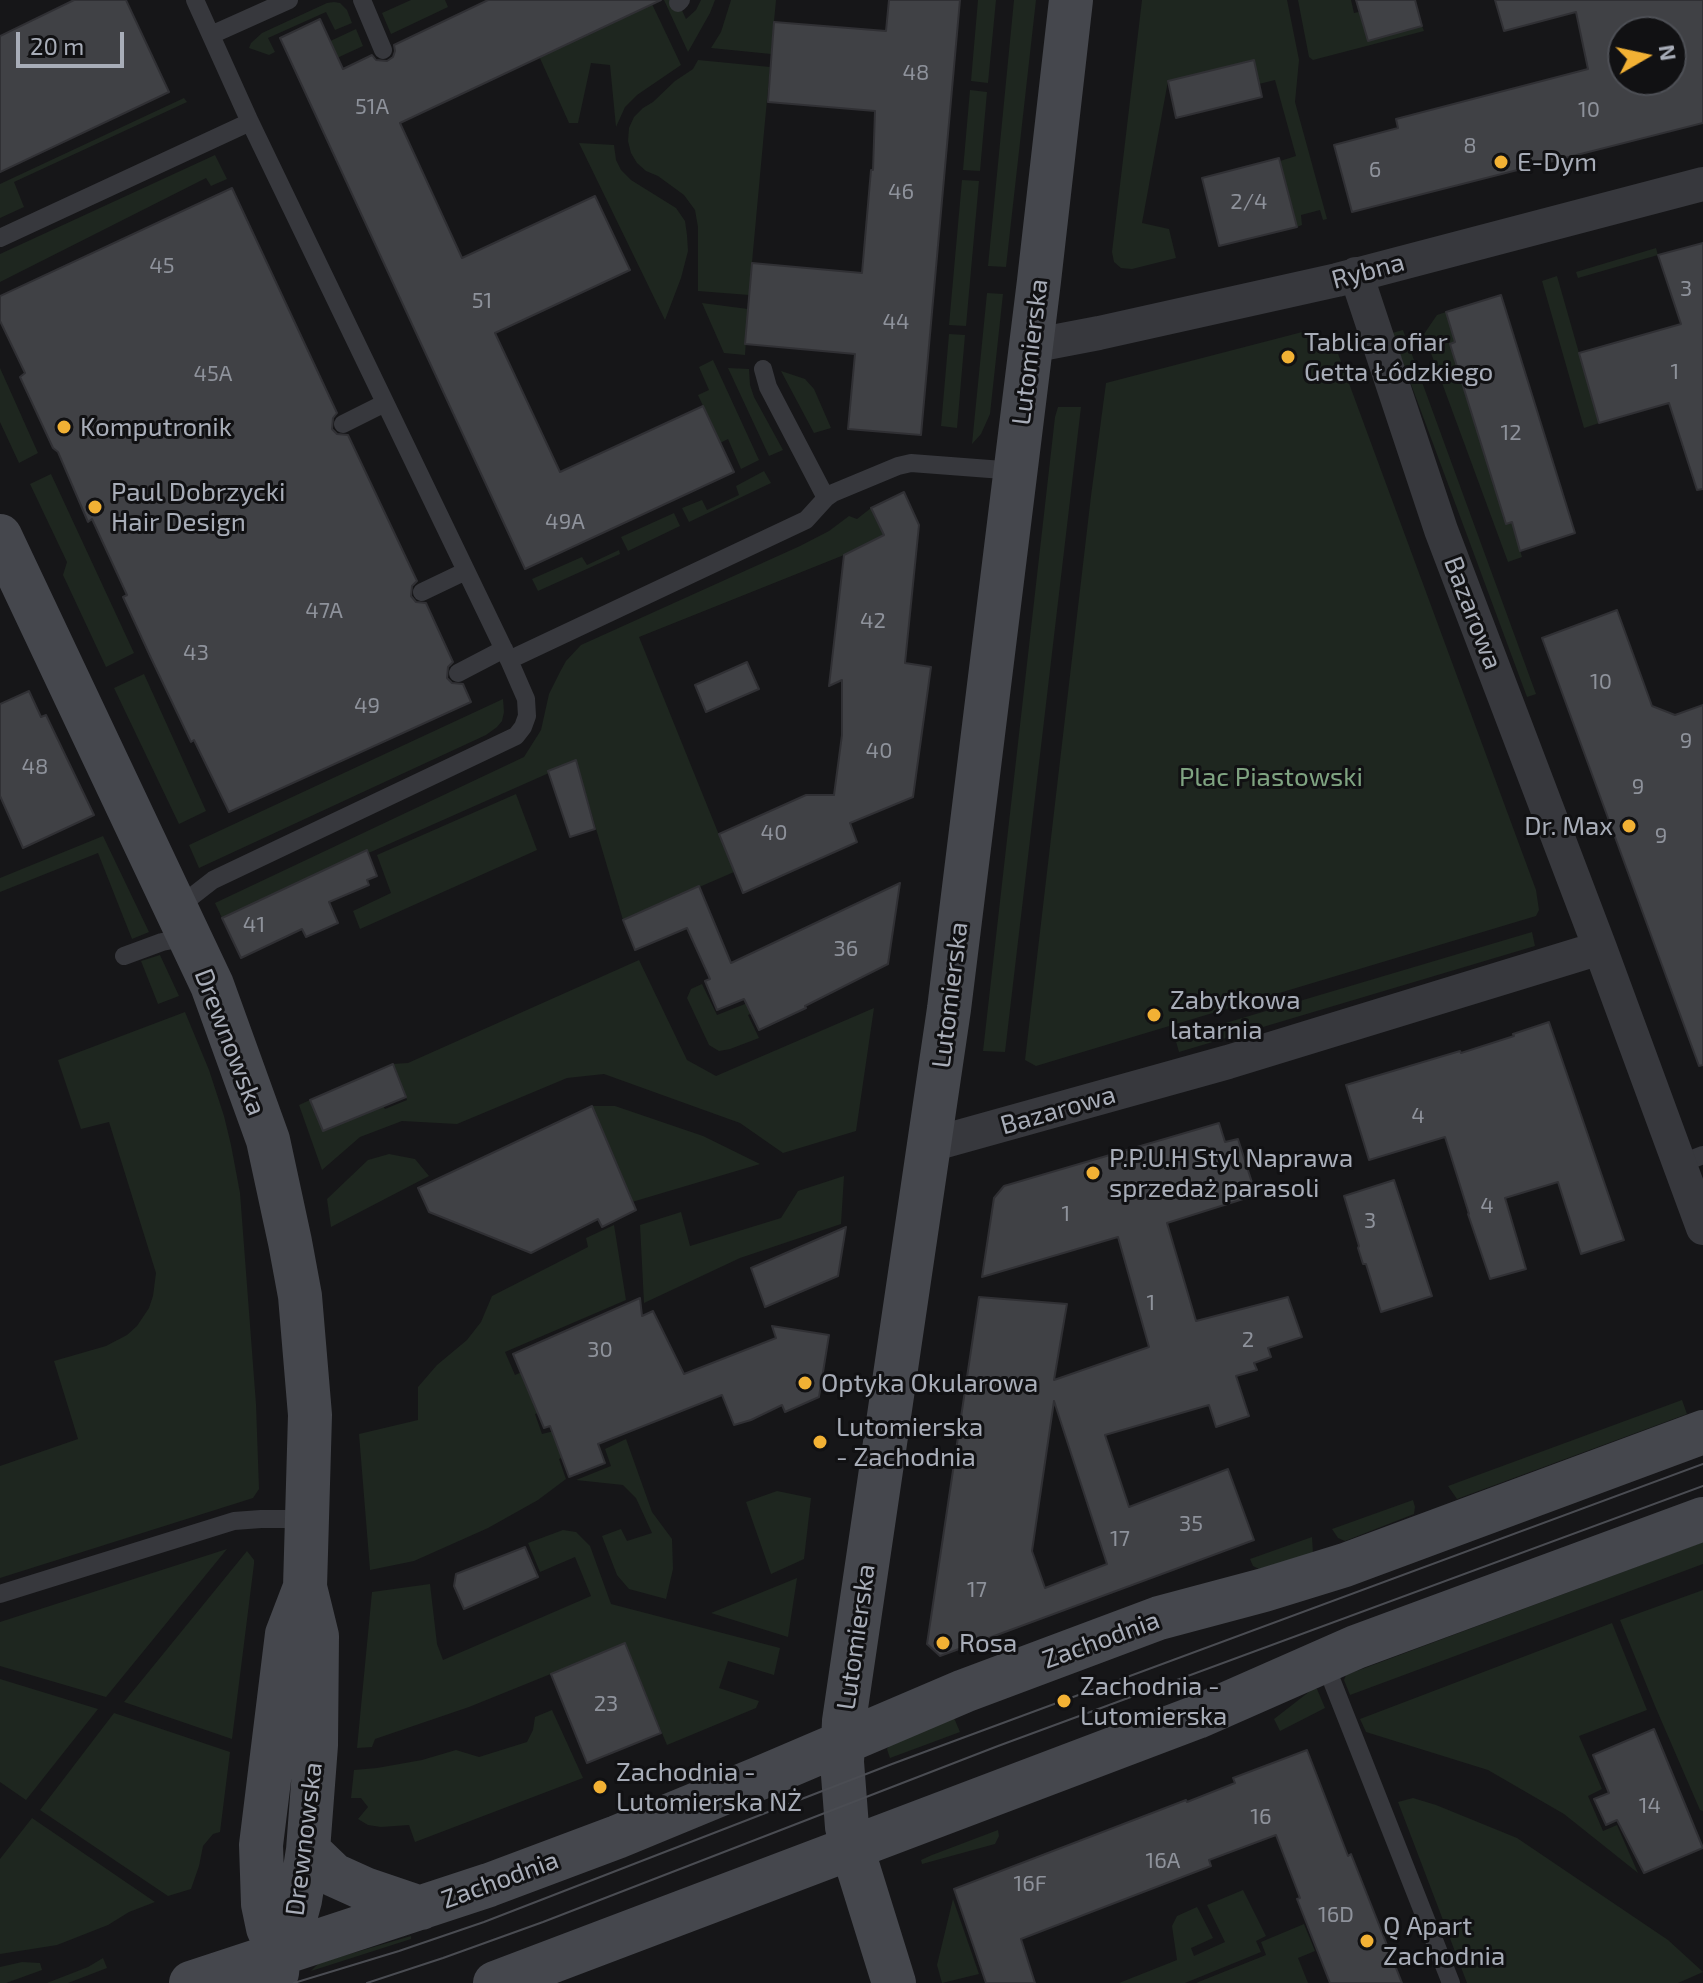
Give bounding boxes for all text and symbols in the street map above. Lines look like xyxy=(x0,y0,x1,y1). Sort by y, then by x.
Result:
scale bar xyxy=(20,16,128,66)
north arrow xyxy=(1607,16,1687,96)
text: 20 m xyxy=(30,31,84,60)
text: N xyxy=(1655,43,1683,62)
house number: 48 xyxy=(903,60,929,86)
house number: 51A xyxy=(355,94,389,120)
house number: 10 xyxy=(1578,97,1600,123)
house number: 8 xyxy=(1463,133,1477,159)
place label: E-Dym xyxy=(1517,146,1597,178)
marker: E-Dym xyxy=(1492,153,1510,171)
house number: 6 xyxy=(1369,157,1381,183)
house number: 46 xyxy=(888,179,914,205)
house number: 2/4 xyxy=(1230,189,1268,215)
street label: Rybna xyxy=(1328,246,1408,296)
house number: 45 xyxy=(149,253,175,279)
house number: 3 xyxy=(1680,276,1692,302)
street label: Lutomierska xyxy=(1006,277,1054,427)
house number: 51 xyxy=(472,288,492,314)
house number: 44 xyxy=(882,309,910,335)
place label: Tablica ofiar Getta Łódzkiego xyxy=(1304,326,1493,388)
marker: Tablica ofiar Getta Łódzkiego xyxy=(1279,348,1297,366)
house number: 1 xyxy=(1671,359,1679,385)
house number: 45A xyxy=(193,361,233,387)
place label: Komputronik xyxy=(80,411,232,443)
marker: Komputronik xyxy=(55,418,73,436)
house number: 12 xyxy=(1500,420,1522,446)
place label: Paul Dobrzycki Hair Design xyxy=(111,476,285,538)
marker: Paul Dobrzycki Hair Design xyxy=(86,498,104,516)
house number: 49A xyxy=(545,509,585,535)
street label: Bazarowa xyxy=(1437,552,1509,674)
house number: 47A xyxy=(305,598,343,624)
house number: 42 xyxy=(860,608,886,634)
house number: 43 xyxy=(183,640,209,666)
house number: 10 xyxy=(1590,669,1612,695)
house number: 49 xyxy=(354,693,380,719)
house number: 9 xyxy=(1680,728,1692,754)
house number: 40 xyxy=(866,738,892,764)
house number: 48 xyxy=(22,754,48,780)
park label: Plac Piastowski xyxy=(1179,761,1363,793)
house number: 9 xyxy=(1632,774,1644,800)
place label: Dr. Max xyxy=(1524,810,1613,842)
marker: Dr. Max xyxy=(1620,817,1638,835)
house number: 40 xyxy=(761,820,787,846)
house number: 9 xyxy=(1655,823,1667,849)
house number: 41 xyxy=(243,912,265,938)
street label: Lutomierska xyxy=(926,920,974,1070)
house number: 36 xyxy=(834,936,858,962)
street label: Drewnowska xyxy=(188,964,272,1120)
place label: Zabytkowa latarnia xyxy=(1170,984,1300,1046)
marker: Zabytkowa latarnia xyxy=(1145,1006,1163,1024)
street label: Bazarowa xyxy=(997,1079,1119,1141)
house number: 4 xyxy=(1411,1103,1425,1129)
place label: P.P.U.H Styl Naprawa sprzedaż parasoli xyxy=(1109,1142,1353,1204)
marker: P.P.U.H Styl Naprawa sprzedaż parasoli xyxy=(1084,1164,1102,1182)
house number: 4 xyxy=(1480,1193,1494,1219)
house number: 1 xyxy=(1062,1201,1070,1227)
house number: 3 xyxy=(1364,1208,1376,1234)
house number: 1 xyxy=(1147,1290,1155,1316)
house number: 2 xyxy=(1242,1327,1254,1353)
house number: 30 xyxy=(587,1337,613,1363)
place label: Optyka Okularowa xyxy=(821,1367,1038,1399)
marker: Optyka Okularowa xyxy=(796,1374,814,1392)
place label: Lutomierska - Zachodnia xyxy=(836,1411,983,1472)
marker: Lutomierska - Zachodnia xyxy=(811,1433,829,1451)
house number: 35 xyxy=(1179,1511,1203,1537)
house number: 17 xyxy=(1110,1526,1130,1552)
street label: Lutomierska xyxy=(830,1562,882,1712)
house number: 17 xyxy=(967,1577,987,1603)
street label: Zachodnia xyxy=(1038,1604,1164,1676)
place label: Rosa xyxy=(959,1627,1017,1659)
marker: Rosa xyxy=(934,1634,952,1652)
place label: Zachodnia - Lutomierska xyxy=(1080,1670,1227,1732)
house number: 23 xyxy=(594,1691,618,1717)
marker: Zachodnia - Lutomierska xyxy=(1055,1692,1073,1710)
place label: Zachodnia - Lutomierska NŻ xyxy=(616,1756,802,1818)
street label: Drewnowska xyxy=(279,1760,329,1918)
marker: Zachodnia - Lutomierska NŻ xyxy=(591,1778,609,1796)
house number: 14 xyxy=(1639,1793,1661,1819)
house number: 16 xyxy=(1250,1804,1272,1830)
street label: Zachodnia xyxy=(437,1844,563,1916)
house number: 16A xyxy=(1145,1848,1181,1874)
house number: 16F xyxy=(1013,1871,1047,1897)
house number: 16D xyxy=(1318,1902,1354,1928)
place label: Q Apart Zachodnia xyxy=(1383,1910,1505,1972)
marker: Q Apart Zachodnia xyxy=(1358,1932,1376,1950)

